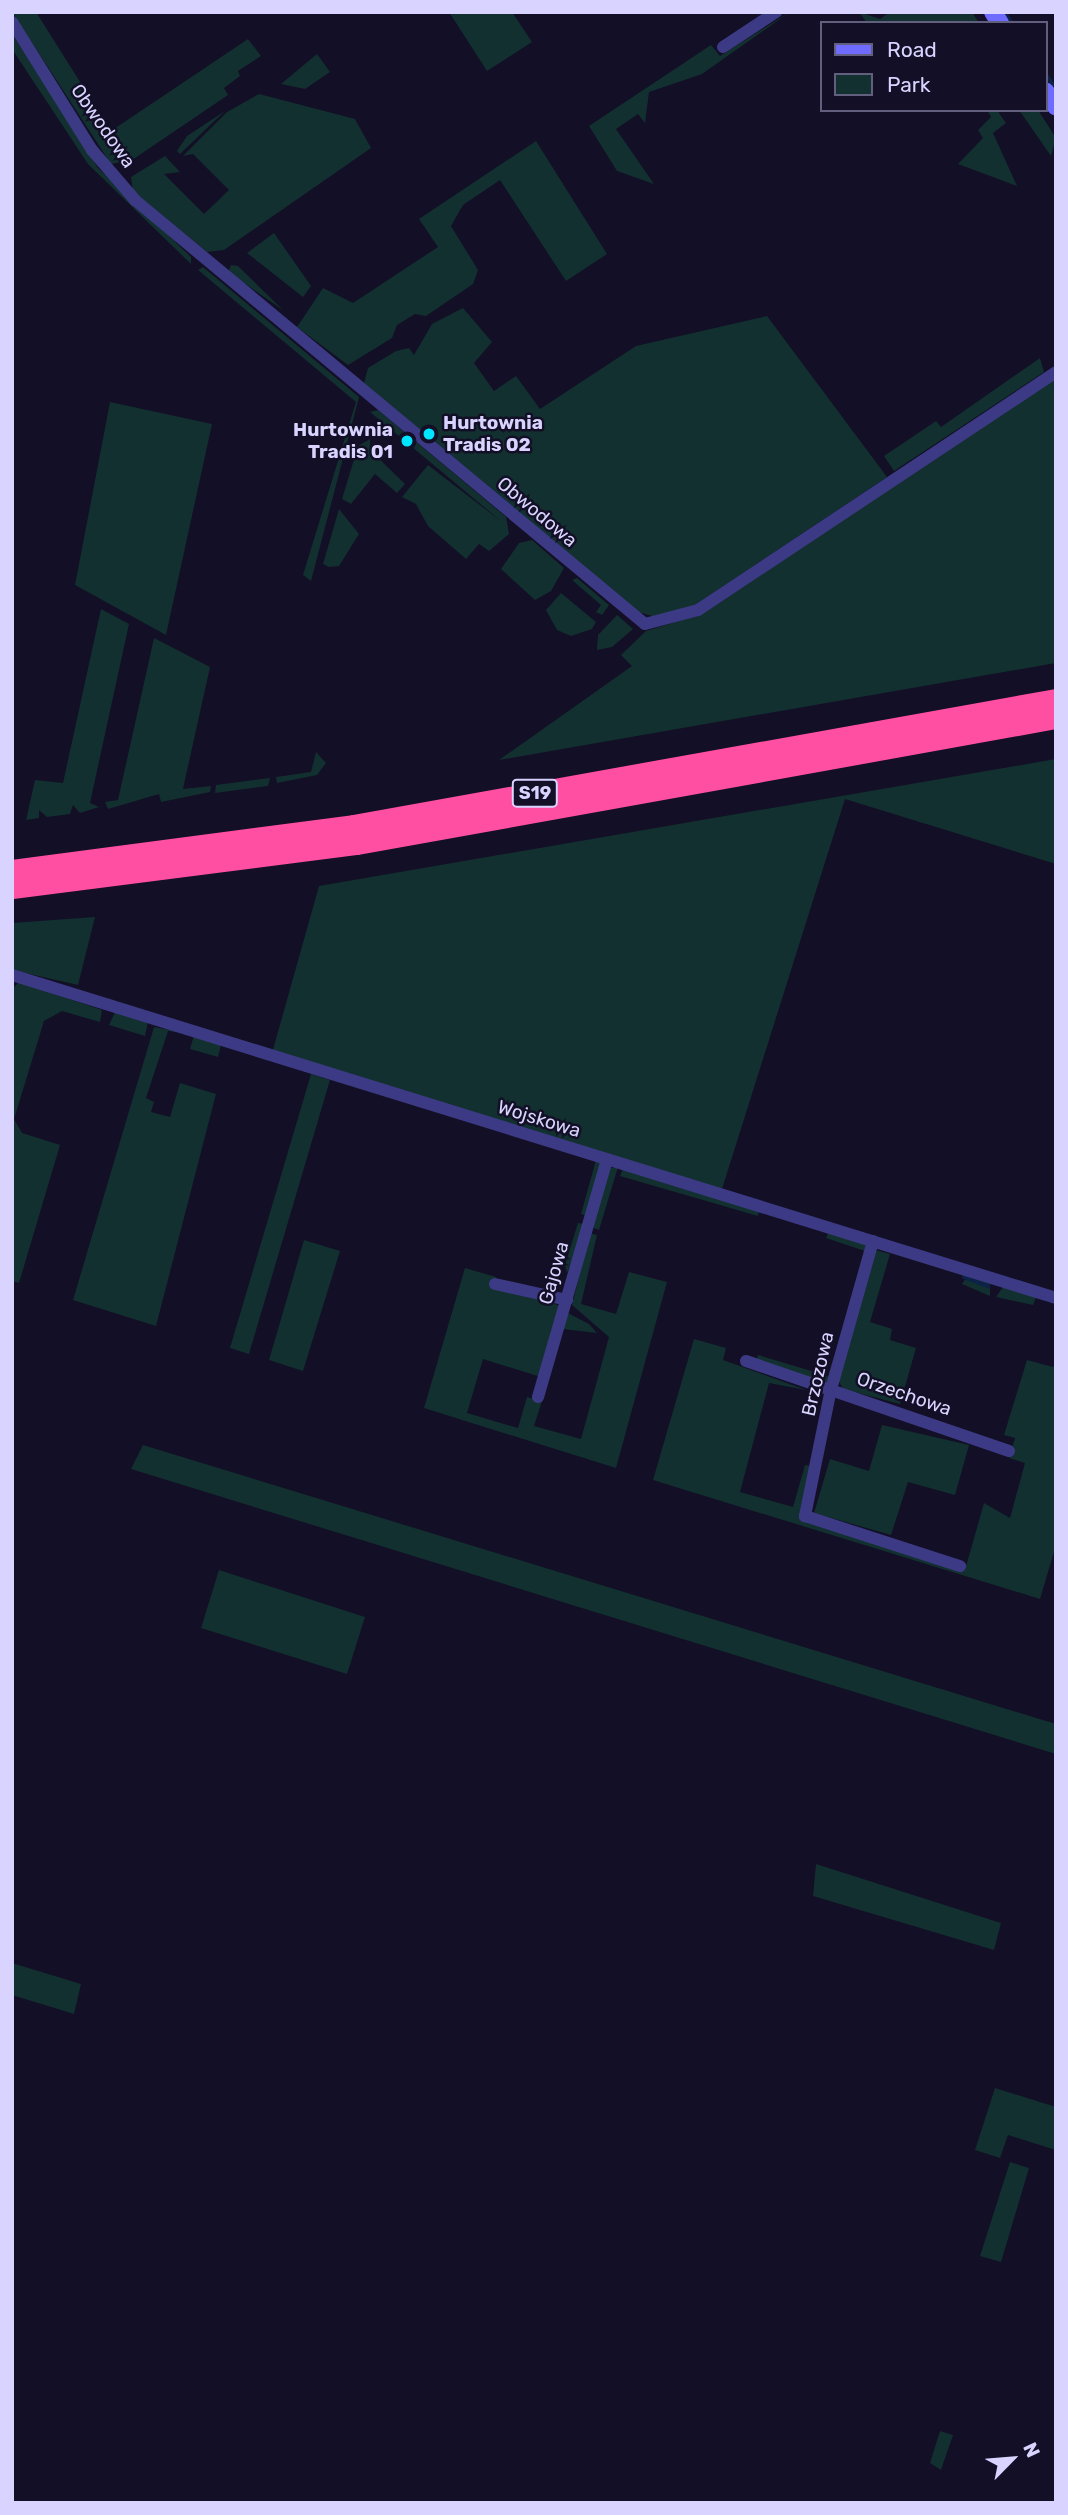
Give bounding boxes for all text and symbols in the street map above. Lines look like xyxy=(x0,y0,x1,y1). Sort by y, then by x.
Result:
legend xyxy=(820,21,1047,112)
text: Road xyxy=(887,37,937,62)
text: Park xyxy=(887,72,931,97)
street label: Obwodowa xyxy=(66,80,140,172)
place label: Hurtownia Tradis 02 xyxy=(443,412,543,456)
place label: Hurtownia Tradis 01 xyxy=(293,419,393,463)
marker: Hurtownia Tradis 02 xyxy=(421,426,437,442)
marker: Hurtownia Tradis 01 xyxy=(399,433,415,449)
street label: Obwodowa xyxy=(492,472,582,552)
road number: S19 xyxy=(510,778,560,808)
street label: Wojskowa xyxy=(495,1096,583,1142)
street label: Gajowa xyxy=(534,1239,574,1307)
street label: Brzozowa xyxy=(797,1330,839,1418)
street label: Orzechowa xyxy=(854,1367,954,1421)
north arrow xyxy=(977,2424,1047,2494)
text: N xyxy=(1018,2439,1045,2461)

